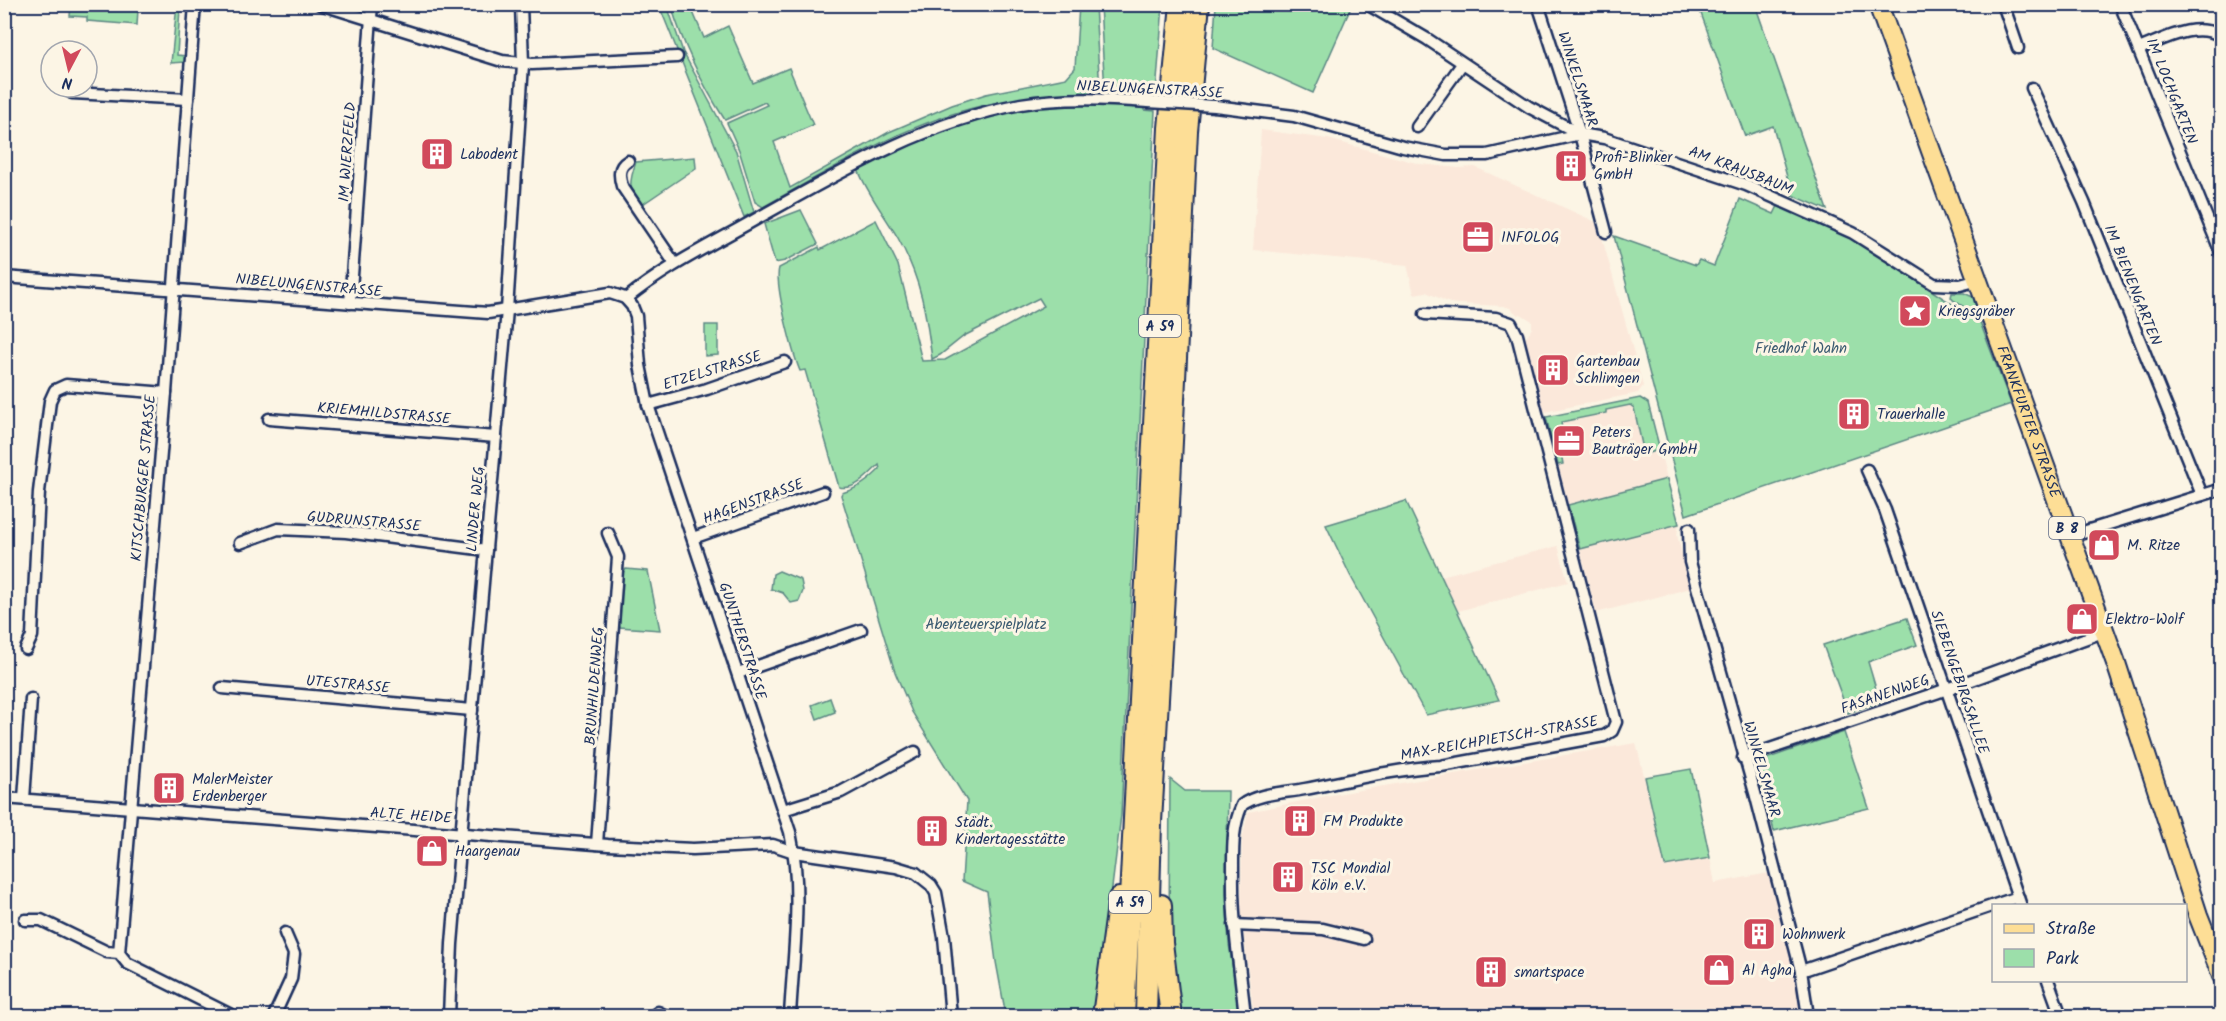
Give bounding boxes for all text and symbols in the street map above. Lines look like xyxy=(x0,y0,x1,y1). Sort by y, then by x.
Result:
street label: WINKELSMAAR xyxy=(1550,28,1604,130)
street label: IM LOCHGARTEN xyxy=(2139,35,2203,148)
north arrow xyxy=(39,39,99,99)
text: N xyxy=(61,69,74,95)
street label: NIBELUNGENSTRASSE xyxy=(1076,74,1225,106)
street label: IM WIERZFELD xyxy=(333,101,363,203)
building icon: Labodent xyxy=(419,136,455,172)
street label: AM KRAUSBAUM xyxy=(1685,140,1796,202)
place label: Labodent xyxy=(460,143,518,167)
place label: Profi-Blinker GmbH xyxy=(1594,146,1673,187)
building icon: Profi-Blinker GmbH xyxy=(1553,148,1589,184)
office icon: INFOLOG xyxy=(1460,219,1496,255)
street label: IM BIENENGARTEN xyxy=(2097,221,2167,349)
place label: INFOLOG xyxy=(1501,226,1559,250)
street label: NIBELUNGENSTRASSE xyxy=(235,268,384,304)
place icon: Kriegsgräber xyxy=(1897,293,1933,329)
place label: Kriegsgräber xyxy=(1938,300,2015,324)
road number: A 59 xyxy=(1139,315,1181,337)
park label: Friedhof Wahn xyxy=(1755,337,1847,361)
street label: FRANKFURTER STRASSE xyxy=(1989,342,2067,503)
street label: ETZELSTRASSE xyxy=(660,344,766,397)
place label: Gartenbau Schlimgen xyxy=(1576,350,1640,391)
building icon: Gartenbau Schlimgen xyxy=(1535,352,1571,388)
street label: KITSCHBURGER STRASSE xyxy=(125,393,163,562)
street label: KRIEMHILDSTRASSE xyxy=(316,396,453,432)
building icon: Trauerhalle xyxy=(1836,396,1872,432)
place label: Trauerhalle xyxy=(1877,403,1945,427)
place label: Peters Bauträger GmbH xyxy=(1592,421,1698,462)
office icon: Peters Bauträger GmbH xyxy=(1551,423,1587,459)
street label: LINDER WEG xyxy=(460,465,492,553)
street label: HAGENSTRASSE xyxy=(700,472,808,531)
street label: GUDRUNSTRASSE xyxy=(306,505,423,539)
road number: B 8 xyxy=(2049,517,2085,539)
shop icon: M. Ritze xyxy=(2086,527,2122,563)
place label: M. Ritze xyxy=(2127,534,2180,558)
street label: GUNTHERSTRASSE xyxy=(712,579,773,704)
shop icon: Elektro-Wolf xyxy=(2064,601,2100,637)
street label: SIEBENGEBIRGSALLEE xyxy=(1923,607,1995,759)
place label: Elektro-Wolf xyxy=(2105,608,2185,632)
park label: Abenteuerspielplatz xyxy=(925,613,1047,637)
street label: BRUNHILDENWEG xyxy=(579,626,611,746)
street label: FASANENWEG xyxy=(1838,668,1933,721)
street label: UTESTRASSE xyxy=(305,669,392,701)
street label: MAX-REICHPIETSCH-STRASSE xyxy=(1398,710,1601,768)
street label: WINKELSMAAR xyxy=(1736,718,1786,820)
place label: MalerMeister Erdenberger xyxy=(192,768,273,809)
building icon: MalerMeister Erdenberger xyxy=(151,770,187,806)
street label: ALTE HEIDE xyxy=(369,801,454,831)
building icon: FM Produkte xyxy=(1282,803,1318,839)
place label: FM Produkte xyxy=(1323,810,1403,834)
place label: Städt. Kindertagesstätte xyxy=(955,811,1066,852)
building icon: Städt. Kindertagesstätte xyxy=(914,813,950,849)
shop icon: Haargenau xyxy=(414,833,450,869)
place label: Haargenau xyxy=(455,840,520,864)
place label: TSC Mondial Köln e.V. xyxy=(1311,857,1391,898)
building icon: TSC Mondial Köln e.V. xyxy=(1270,859,1306,895)
road number: A 59 xyxy=(1109,891,1151,913)
legend xyxy=(1992,904,2187,982)
text: Straße xyxy=(2046,915,2096,944)
building icon: Wohnwerk xyxy=(1741,916,1777,952)
place label: Wohnwerk xyxy=(1782,923,1846,947)
text: Park xyxy=(2046,945,2079,974)
shop icon: Al Agha xyxy=(1701,952,1737,988)
building icon: smartspace xyxy=(1473,954,1509,990)
place label: Al Agha xyxy=(1742,959,1792,983)
place label: smartspace xyxy=(1514,961,1584,985)

